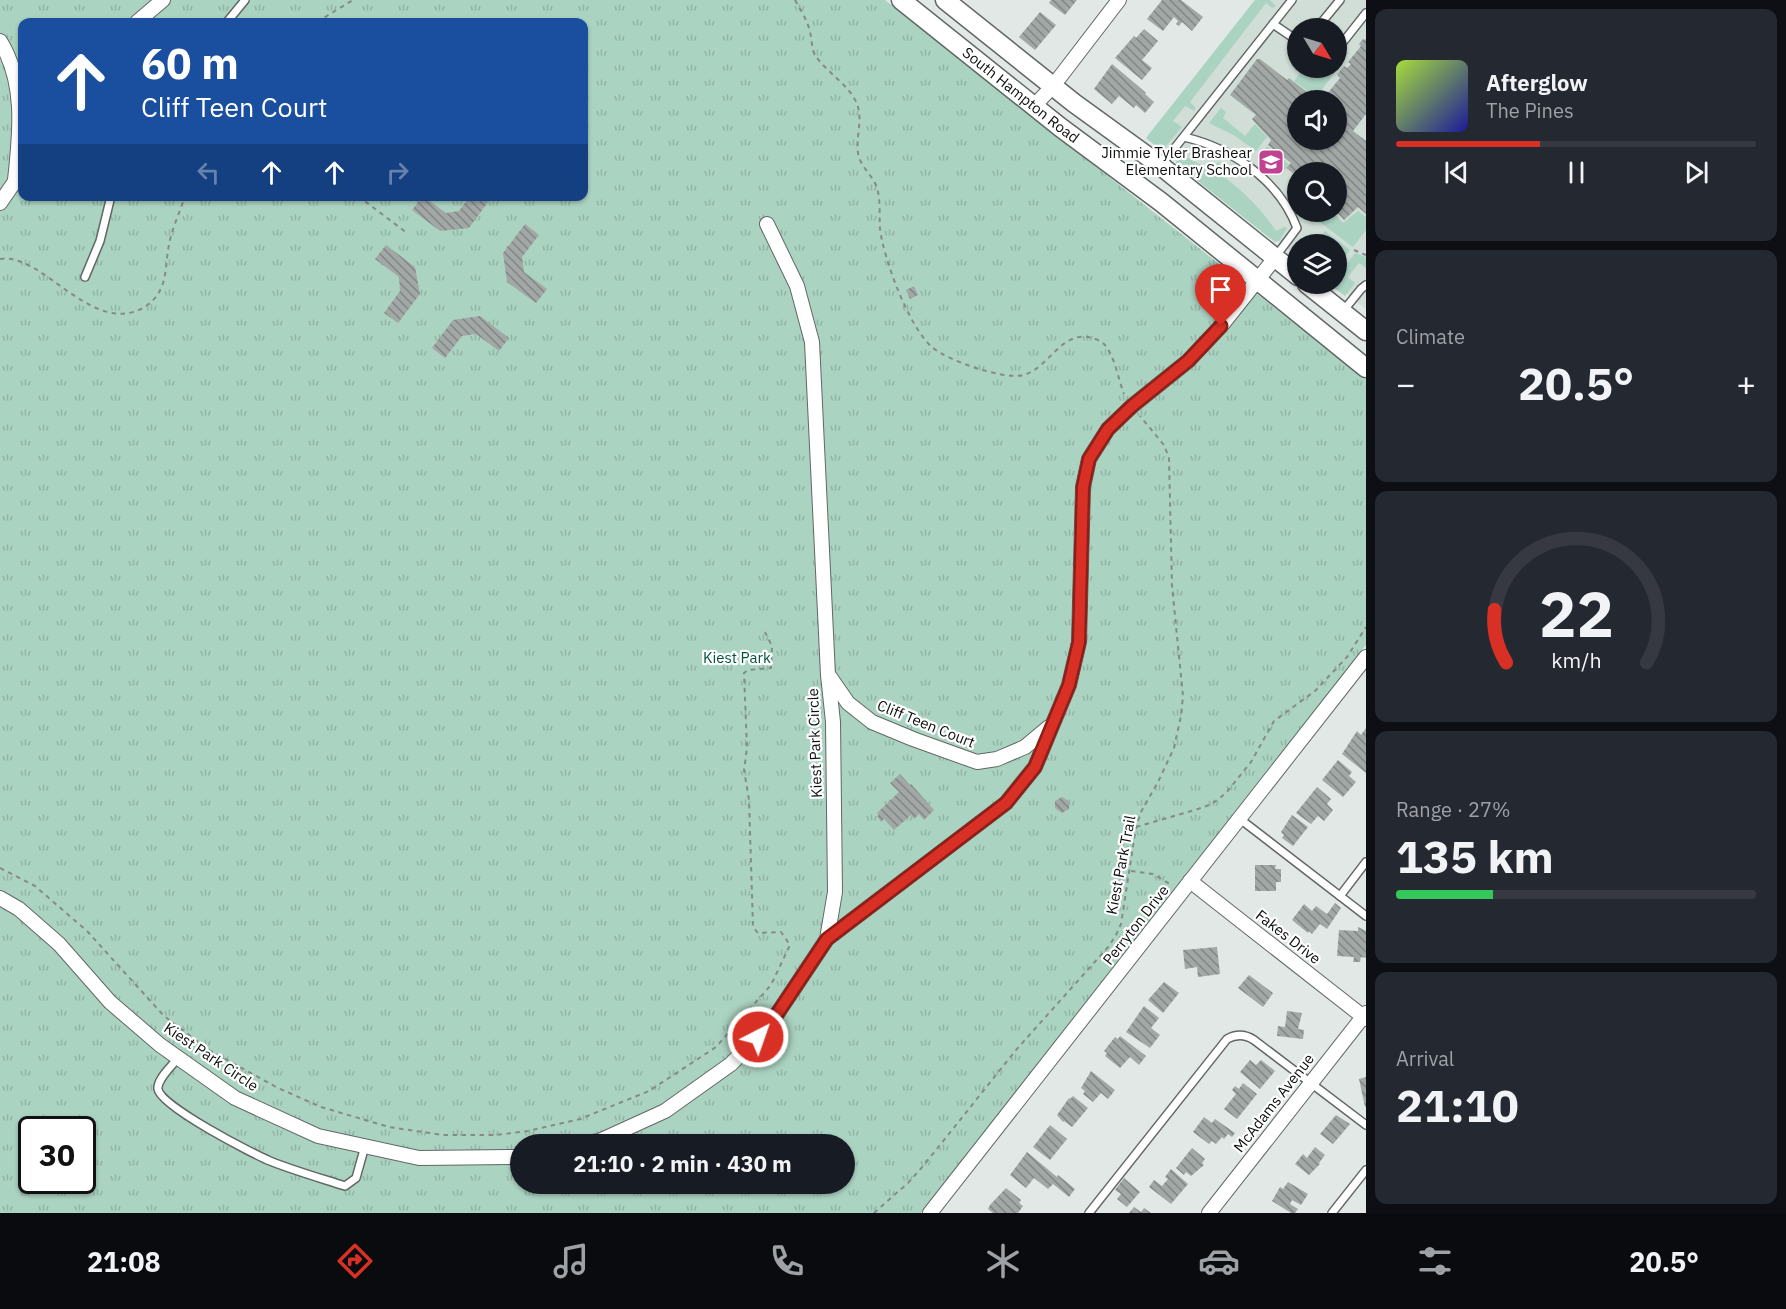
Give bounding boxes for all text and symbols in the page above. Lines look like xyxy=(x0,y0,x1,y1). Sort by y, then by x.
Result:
north arrow xyxy=(1287,18,1347,78)
map controls xyxy=(1287,18,1347,294)
text: 60 m xyxy=(141,36,239,91)
icon: ahead xyxy=(42,42,120,120)
street label: South Hampton Road xyxy=(959,43,1083,147)
text: Afterglow xyxy=(1486,68,1588,97)
text: Cliff Teen Court xyxy=(141,89,328,124)
button: sound xyxy=(1287,90,1347,150)
text: The Pines xyxy=(1486,97,1574,124)
place label: Jimmie Tyler Brashear Elementary School xyxy=(1101,143,1252,179)
school or university icon: Jimmie Tyler Brashear Elementary School xyxy=(1256,147,1286,177)
icon: left xyxy=(192,156,225,189)
icon: ahead xyxy=(255,156,288,189)
icon: ahead xyxy=(318,156,351,189)
icon: right xyxy=(381,156,414,189)
icon: previous xyxy=(1440,156,1473,189)
icon: pause xyxy=(1560,156,1593,189)
icon: next xyxy=(1680,156,1713,189)
button: search xyxy=(1287,162,1347,222)
button: layers xyxy=(1287,234,1347,294)
pin xyxy=(1195,264,1246,326)
icon: arrive xyxy=(1204,273,1237,306)
text: Climate xyxy=(1396,323,1465,350)
text: 20.5° xyxy=(1518,354,1634,412)
text: − xyxy=(1396,362,1416,405)
text: + xyxy=(1736,362,1756,405)
text: 22 xyxy=(1539,574,1613,655)
text: km/h xyxy=(1551,647,1601,675)
park label: Kiest Park xyxy=(703,648,771,667)
street label: Kiest Park Circle xyxy=(803,688,826,798)
street label: Cliff Teen Court xyxy=(875,695,978,752)
text: Range · 27% xyxy=(1396,796,1511,823)
street label: Kiest Park Trail xyxy=(1102,814,1139,916)
text: 135 km xyxy=(1396,827,1554,885)
street label: Perryton Drive xyxy=(1099,881,1173,968)
street label: Fakes Drive xyxy=(1252,905,1325,968)
position arrow xyxy=(726,1005,790,1069)
street label: Kiest Park Circle xyxy=(160,1018,262,1095)
text: Arrival xyxy=(1396,1045,1454,1072)
street label: McAdams Avenue xyxy=(1229,1049,1318,1156)
text: 21:10 xyxy=(1396,1076,1519,1134)
speed limit sign: 30 xyxy=(18,1116,96,1194)
text: 21:10 · 2 min · 430 m xyxy=(573,1149,792,1178)
icon: directions xyxy=(334,1240,376,1282)
icon: music xyxy=(550,1240,592,1282)
icon: phone xyxy=(766,1240,808,1282)
icon: climate xyxy=(982,1240,1024,1282)
icon: car xyxy=(1198,1240,1240,1282)
icon: filters xyxy=(1414,1240,1456,1282)
text: 21:08 xyxy=(87,1244,161,1279)
text: 20.5° xyxy=(1629,1244,1699,1279)

